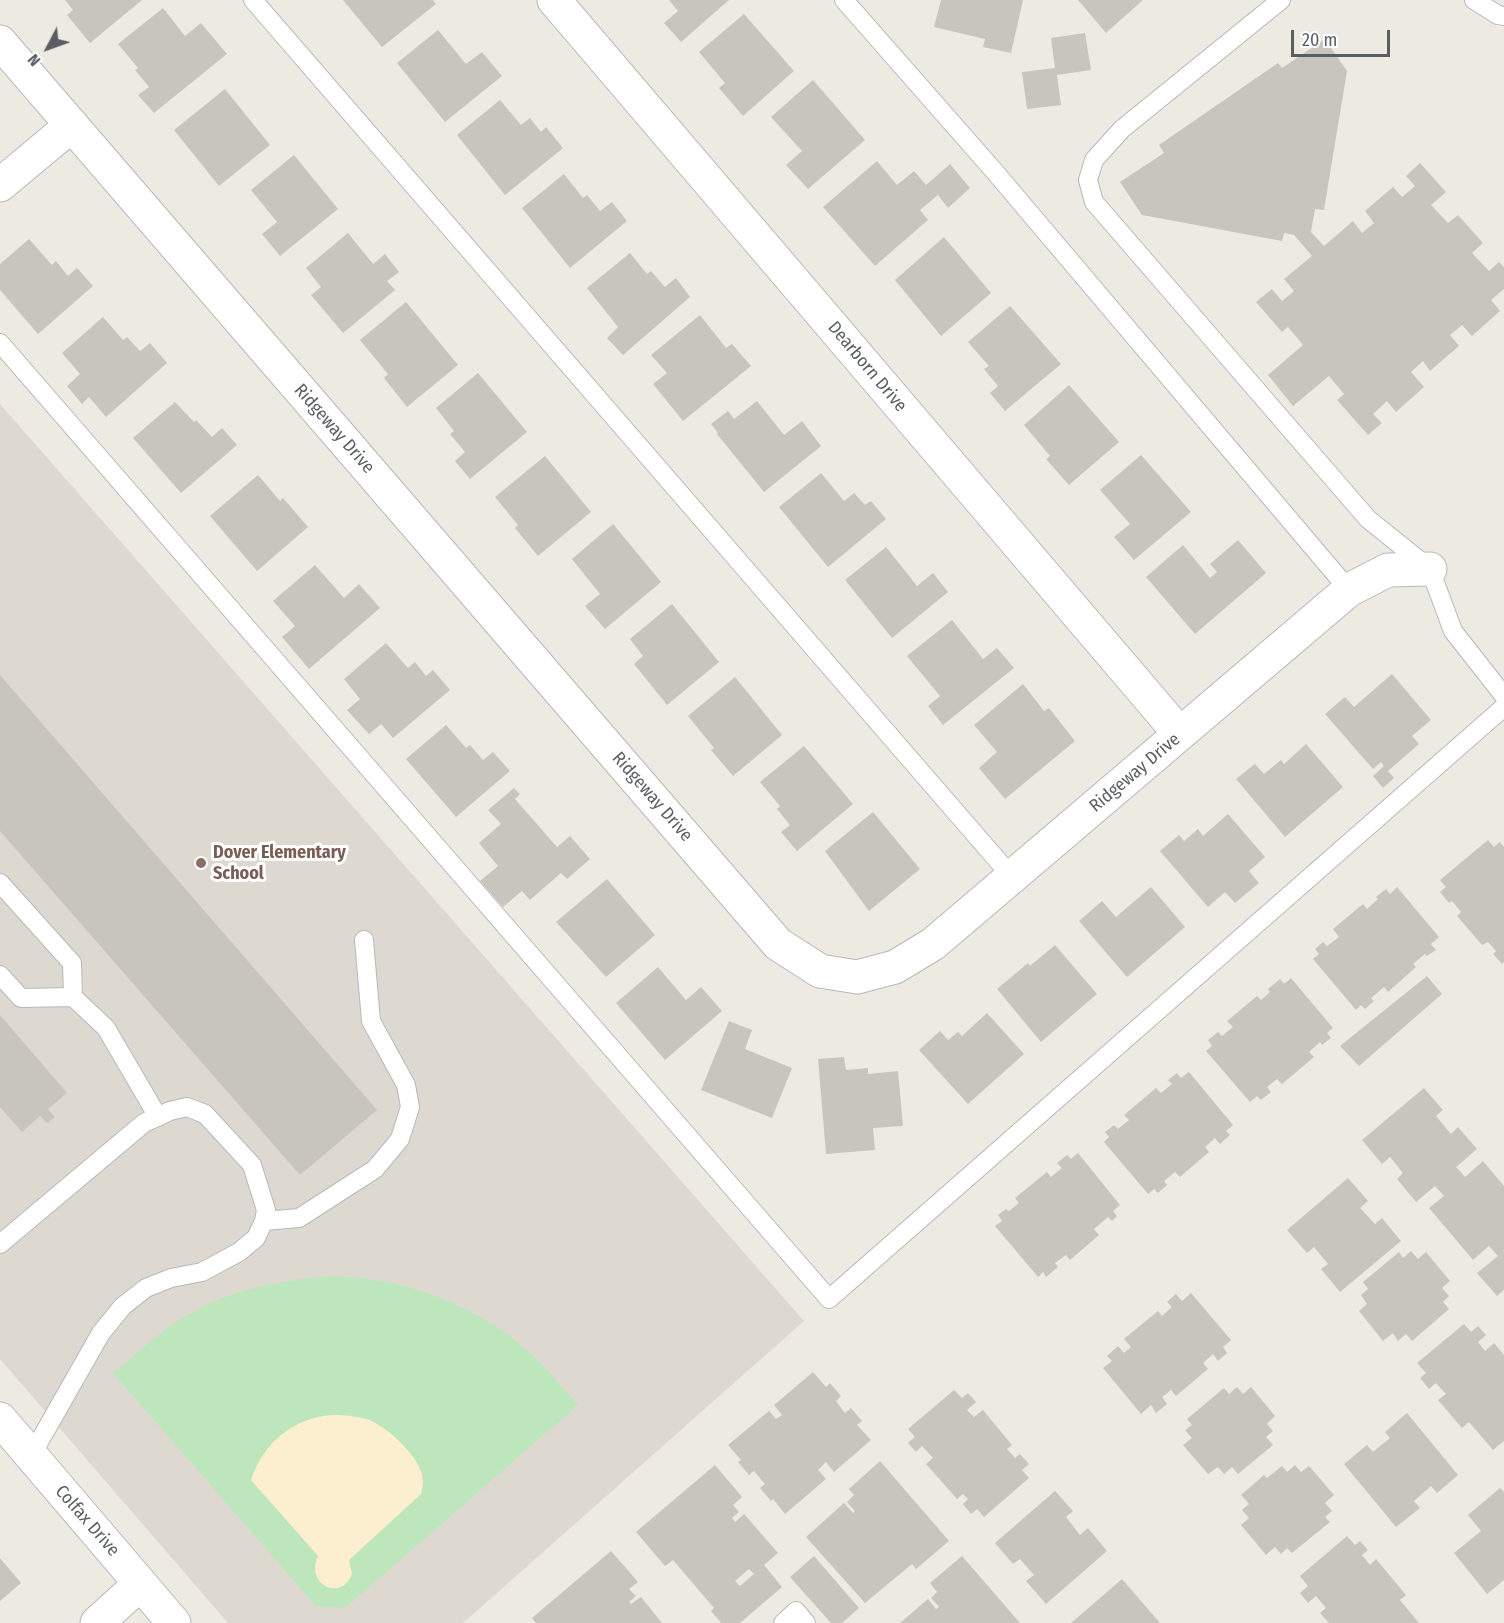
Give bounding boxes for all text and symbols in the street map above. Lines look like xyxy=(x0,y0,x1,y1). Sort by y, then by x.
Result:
north arrow xyxy=(18,18,78,78)
scale bar xyxy=(1294,18,1393,56)
text: 20 m xyxy=(1302,29,1337,51)
text: N xyxy=(24,50,44,70)
street label: Dearborn Drive xyxy=(823,317,911,417)
street label: Ridgeway Drive xyxy=(289,380,379,478)
street label: Ridgeway Drive xyxy=(1085,729,1185,817)
street label: Ridgeway Drive xyxy=(607,748,697,846)
place label: Dover Elementary School xyxy=(213,842,346,884)
marker: Dover Elementary School xyxy=(194,856,208,870)
street label: Colfax Drive xyxy=(50,1481,124,1561)

